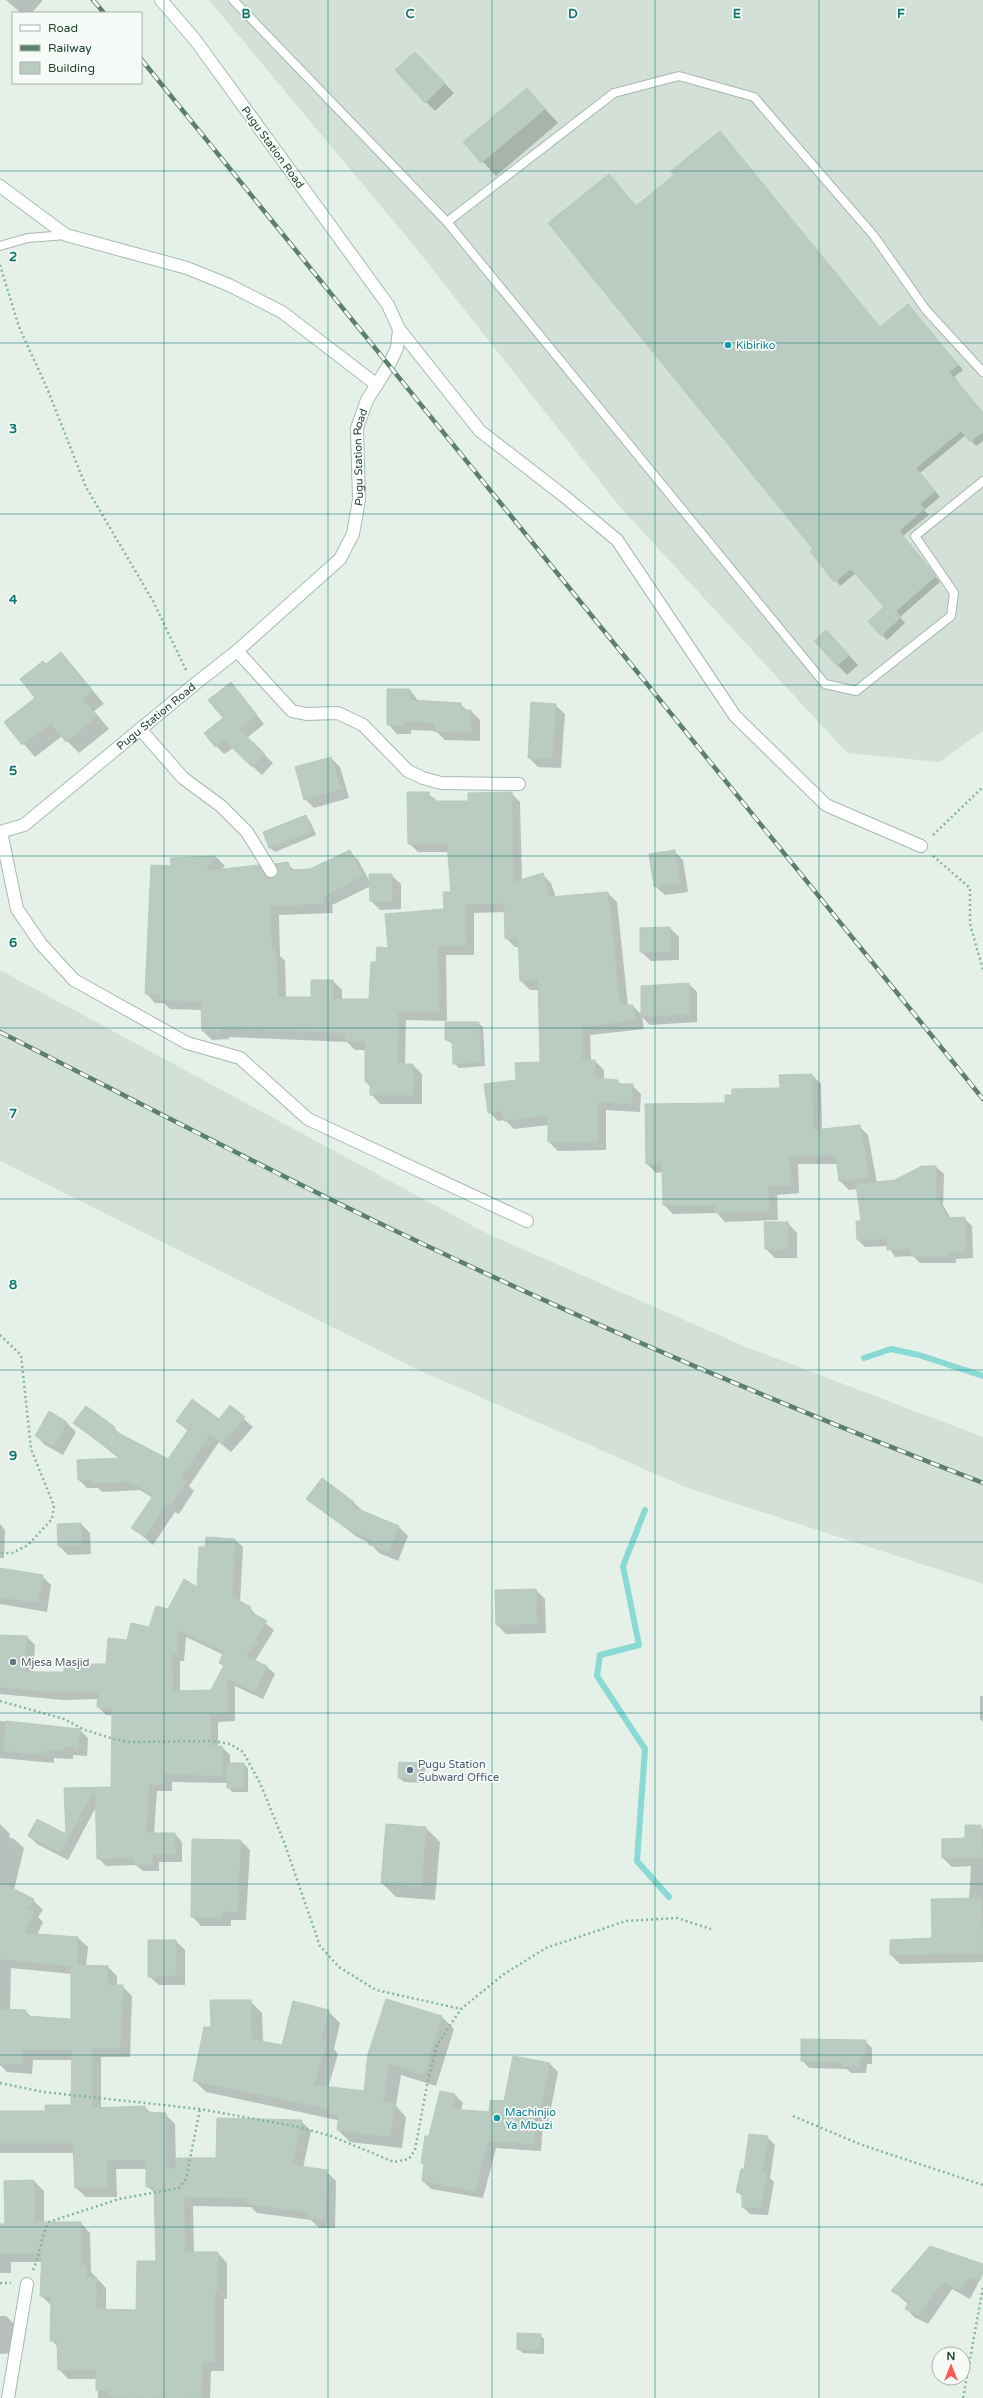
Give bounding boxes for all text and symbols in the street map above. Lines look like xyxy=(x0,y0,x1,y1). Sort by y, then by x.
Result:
text: B xyxy=(241,6,251,22)
text: C xyxy=(405,6,415,22)
text: D xyxy=(568,6,578,22)
text: E xyxy=(733,6,741,22)
text: F xyxy=(897,6,905,22)
legend xyxy=(12,12,142,84)
text: Road xyxy=(48,21,78,35)
text: Railway xyxy=(48,41,92,55)
text: Building xyxy=(48,61,95,75)
street label: Pugu Station Road xyxy=(238,104,307,191)
text: 2 xyxy=(9,249,17,265)
place label: Kibiriko xyxy=(736,339,776,352)
marker: Kibiriko xyxy=(723,340,733,350)
street label: Pugu Station Road xyxy=(351,407,370,507)
text: 3 xyxy=(9,421,17,437)
text: 4 xyxy=(9,592,18,608)
street label: Pugu Station Road xyxy=(114,680,198,753)
text: 5 xyxy=(9,763,17,779)
text: 6 xyxy=(9,935,17,951)
text: 7 xyxy=(9,1106,17,1122)
text: 8 xyxy=(9,1277,17,1293)
text: 9 xyxy=(9,1448,17,1464)
place label: Mjesa Masjid xyxy=(21,1656,89,1669)
marker: Mjesa Masjid xyxy=(8,1657,18,1667)
place label: Pugu Station Subward Office xyxy=(418,1758,499,1784)
marker: Pugu Station Subward Office xyxy=(405,1765,415,1775)
place label: Machinjio Ya Mbuzi xyxy=(505,2106,556,2132)
marker: Machinjio Ya Mbuzi xyxy=(492,2113,502,2123)
north arrow xyxy=(931,2346,971,2386)
text: N xyxy=(947,2350,955,2363)

